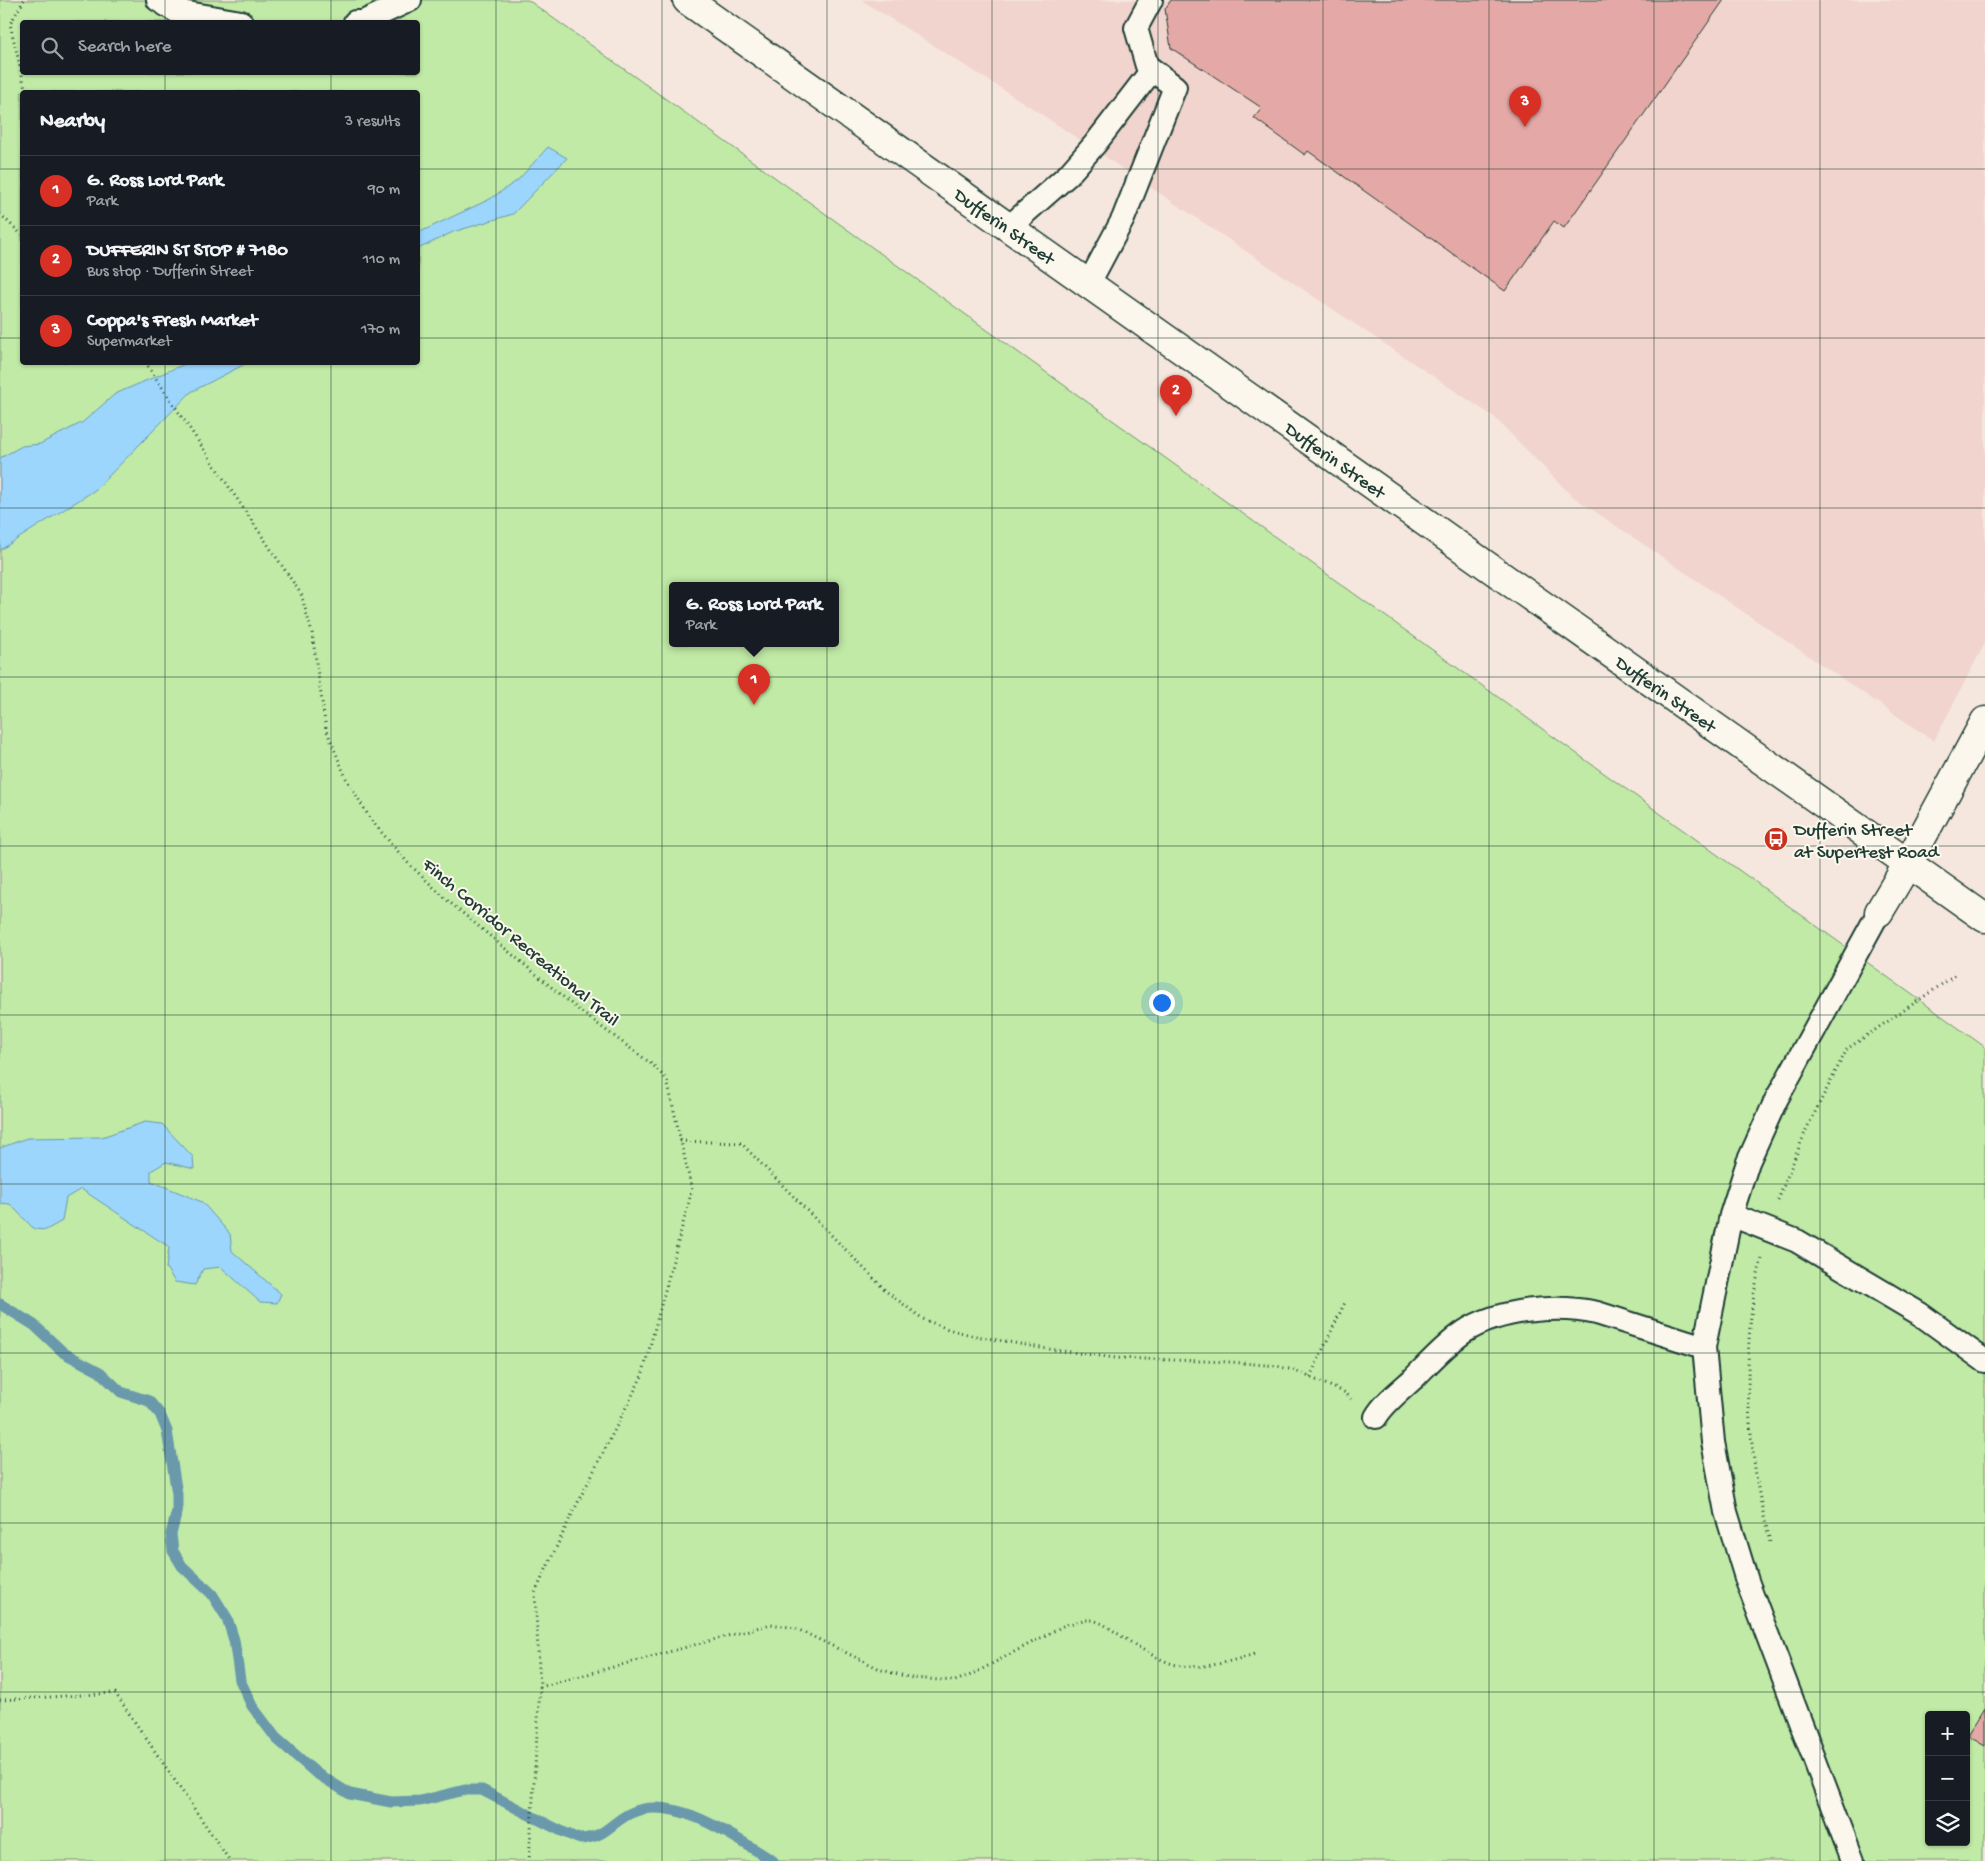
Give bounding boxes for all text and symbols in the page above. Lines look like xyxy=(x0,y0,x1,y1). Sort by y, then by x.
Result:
search box xyxy=(20,20,420,75)
icon: search xyxy=(38,34,66,62)
text: Search here xyxy=(78,36,172,59)
pin: 3 xyxy=(1509,86,1541,127)
text: Nearby xyxy=(40,110,105,135)
text: 3 results xyxy=(345,113,400,132)
text: G. Ross Lord Park xyxy=(87,170,223,193)
text: 1 xyxy=(53,181,59,200)
text: 90 m xyxy=(368,181,400,200)
street label: Dufferin Street xyxy=(947,183,1060,273)
text: Park xyxy=(87,193,118,212)
text: DUFFERIN ST STOP # 7180 xyxy=(87,240,288,263)
text: 2 xyxy=(52,251,60,270)
text: 110 m xyxy=(363,251,400,270)
text: Bus stop · Dufferin Street xyxy=(87,263,253,282)
text: Coppa's Fresh Market xyxy=(87,310,257,333)
text: 3 xyxy=(52,321,60,340)
text: 170 m xyxy=(361,321,400,340)
text: Supermarket xyxy=(87,333,172,352)
pin: 2 xyxy=(1160,375,1192,416)
street label: Dufferin Street xyxy=(1278,417,1391,507)
popup xyxy=(669,582,839,647)
text: G. Ross Lord Park xyxy=(686,594,822,617)
text: Park xyxy=(686,617,716,636)
street label: Dufferin Street xyxy=(1608,651,1721,740)
pin: 1 xyxy=(738,664,770,705)
place label: Dufferin Street at Supertest Road xyxy=(1792,820,1941,865)
bus stop icon: Dufferin Street at Supertest Road xyxy=(1763,826,1789,852)
street label: Finch Corridor Recreational Trail xyxy=(416,854,623,1033)
your location xyxy=(1149,990,1175,1016)
map controls xyxy=(1925,1711,1970,1846)
button: + xyxy=(1925,1711,1970,1756)
button: − xyxy=(1925,1756,1970,1801)
button: layers xyxy=(1925,1801,1970,1846)

